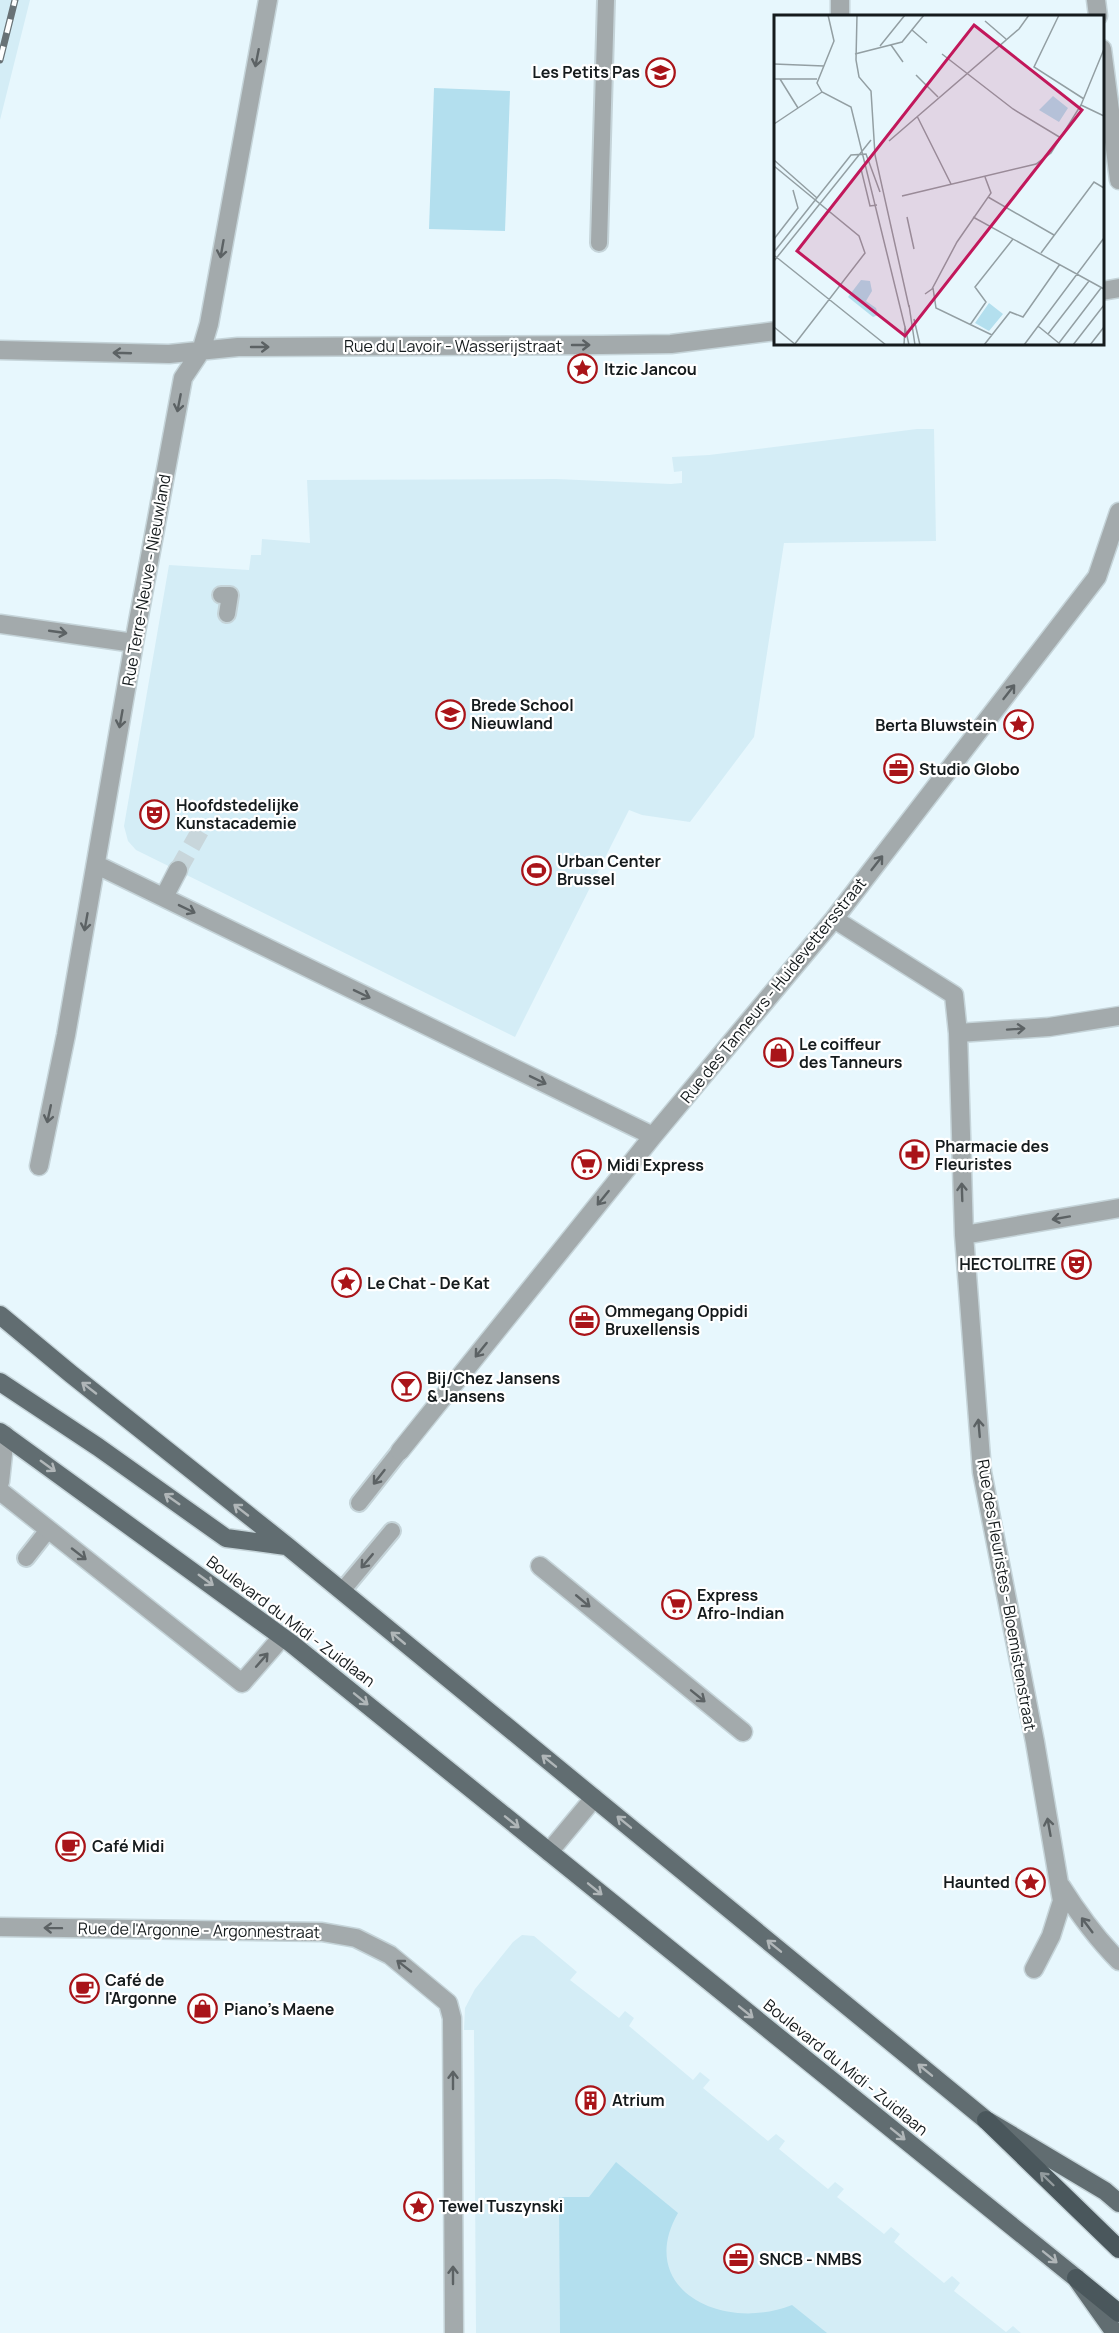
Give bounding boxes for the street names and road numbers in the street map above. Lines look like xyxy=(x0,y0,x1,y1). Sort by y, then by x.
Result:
street label: Rue du Lavoir - Wasserijstraat xyxy=(344,335,562,357)
street label: Rue Terre-Neuve - Nieuwland xyxy=(117,472,175,688)
street label: Rue des Tanneurs - Huidevettersstraat xyxy=(675,873,871,1107)
street label: Rue des Fleuristes - Bloemistenstraat xyxy=(972,1458,1042,1732)
street label: Boulevard du Midi - Zuidlaan xyxy=(202,1550,380,1692)
street label: Rue de l'Argonne - Argonnestraat xyxy=(78,1917,320,1943)
street label: Boulevard du Midi - Zuidlaan xyxy=(759,1994,933,2140)

